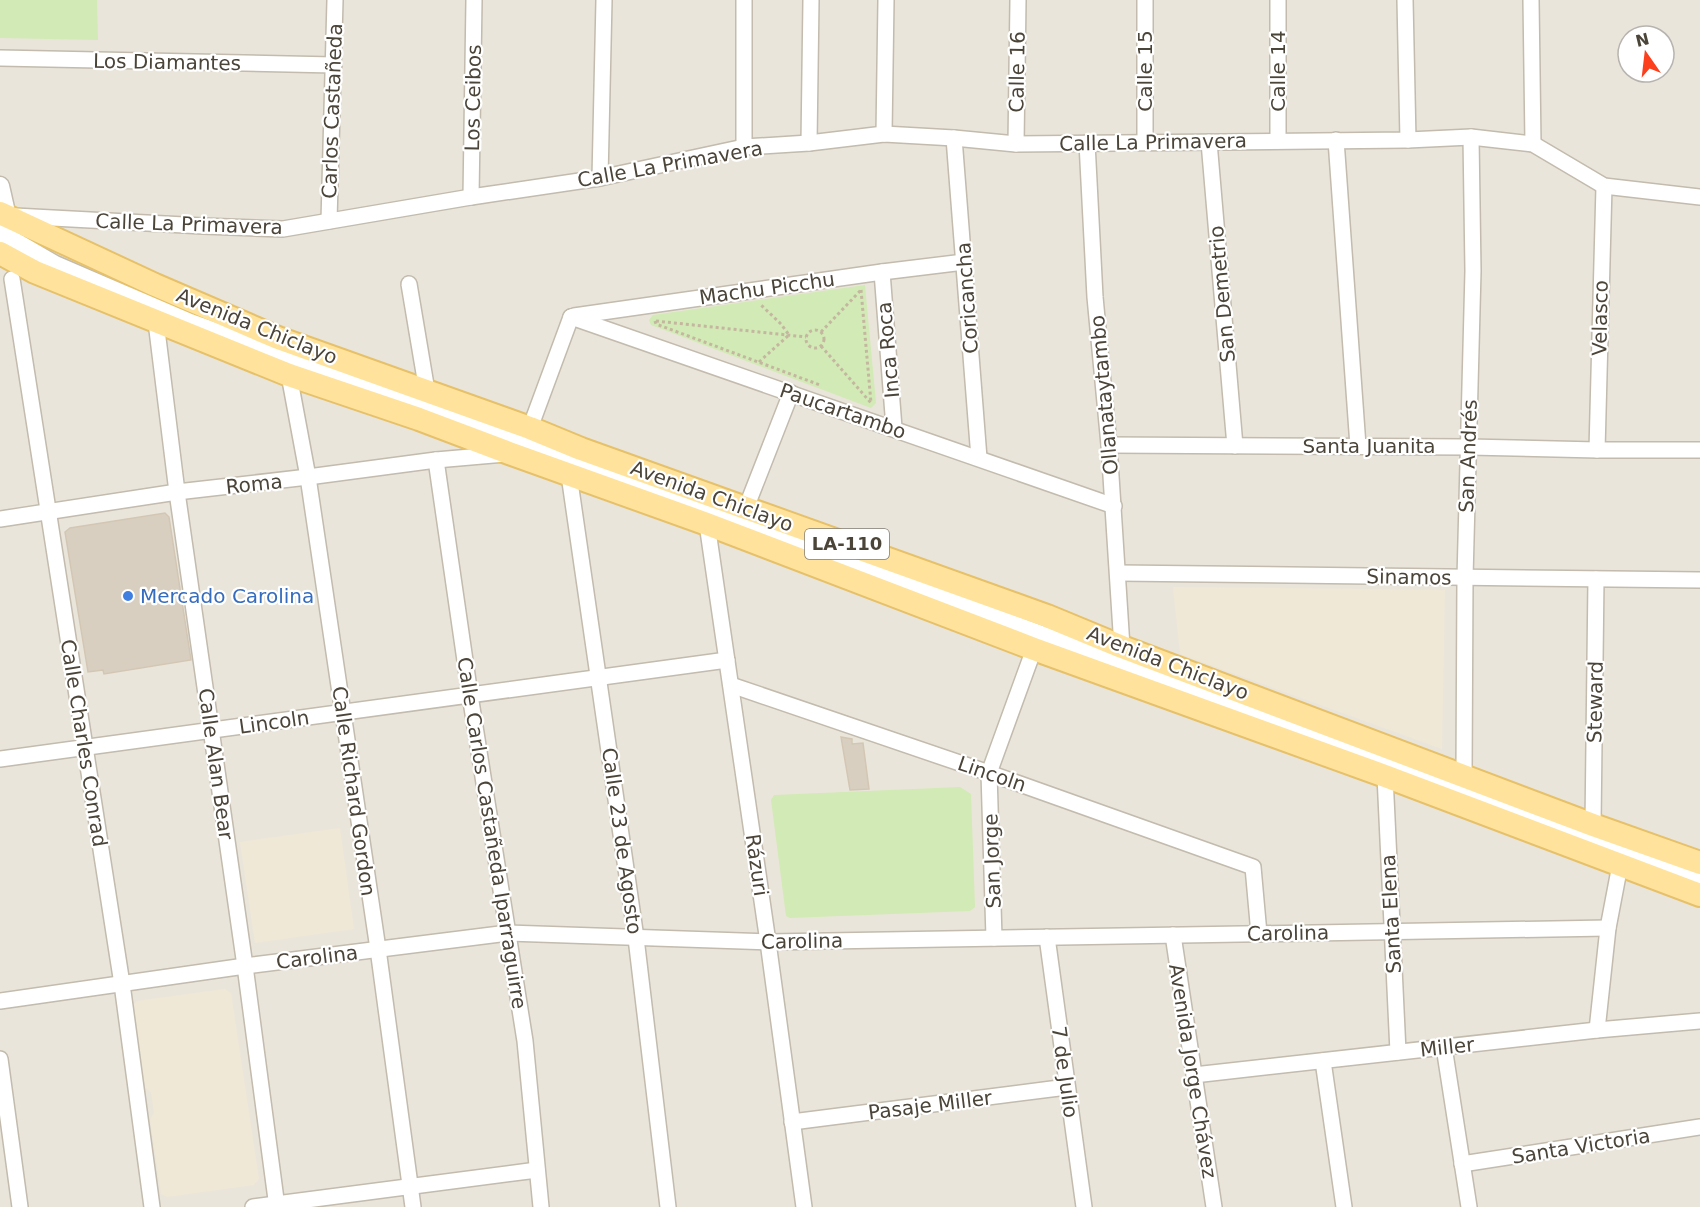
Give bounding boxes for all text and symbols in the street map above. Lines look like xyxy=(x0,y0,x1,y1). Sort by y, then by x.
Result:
street label: Carlos Castañeda xyxy=(317,23,347,199)
north arrow xyxy=(1616,24,1676,84)
text: N xyxy=(1634,29,1651,51)
street label: Calle 15 xyxy=(1133,30,1157,112)
street label: Calle 14 xyxy=(1266,30,1290,112)
street label: Calle 16 xyxy=(1004,31,1030,113)
street label: Los Ceibos xyxy=(460,44,486,152)
street label: Los Diamantes xyxy=(93,49,241,75)
street label: Calle La Primavera xyxy=(1059,128,1247,156)
street label: Calle La Primavera xyxy=(576,136,764,192)
street label: Calle La Primavera xyxy=(95,209,283,239)
street label: San Demetrio xyxy=(1204,225,1240,363)
street label: Coricancha xyxy=(951,241,983,355)
street label: Machu Picchu xyxy=(698,267,836,309)
street label: Velasco xyxy=(1587,280,1613,356)
street label: Avenida Chiclayo xyxy=(173,283,341,369)
street label: Inca Roca xyxy=(872,301,904,399)
street label: Ollanataytambo xyxy=(1085,314,1123,476)
street label: Paucartambo xyxy=(777,378,909,444)
street label: San Andrés xyxy=(1454,399,1482,513)
street label: Santa Juanita xyxy=(1302,434,1436,458)
street label: Avenida Chiclayo xyxy=(627,455,797,537)
street label: Roma xyxy=(224,469,284,499)
road number: LA-110 xyxy=(805,529,889,559)
street label: Sinamos xyxy=(1366,564,1452,590)
place label: Mercado Carolina xyxy=(140,584,314,608)
marker: Mercado Carolina xyxy=(121,589,135,603)
street label: Avenida Chiclayo xyxy=(1084,621,1252,705)
street label: Calle Charles Conrad xyxy=(56,638,112,848)
street label: Calle Carlos Castañeda Iparraguirre xyxy=(452,655,532,1011)
street label: Steward xyxy=(1582,661,1608,743)
street label: Calle Richard Gordon xyxy=(327,685,381,897)
street label: Calle Alan Bear xyxy=(193,687,239,842)
street label: Lincoln xyxy=(237,705,311,739)
street label: Calle 23 de Agosto xyxy=(597,746,647,936)
street label: Lincoln xyxy=(955,751,1029,797)
street label: San Jorge xyxy=(978,813,1006,909)
street label: Rázuri xyxy=(741,832,773,898)
street label: Santa Elena xyxy=(1376,854,1406,974)
street label: Carolina xyxy=(1247,920,1329,946)
street label: Carolina xyxy=(761,928,843,954)
street label: Carolina xyxy=(275,940,359,974)
street label: Avenida Jorge Chávez xyxy=(1164,962,1222,1180)
street label: 7 de Julio xyxy=(1047,1025,1083,1119)
street label: Miller xyxy=(1419,1032,1476,1062)
street label: Pasaje Miller xyxy=(867,1085,994,1125)
street label: Santa Victoria xyxy=(1510,1123,1652,1169)

